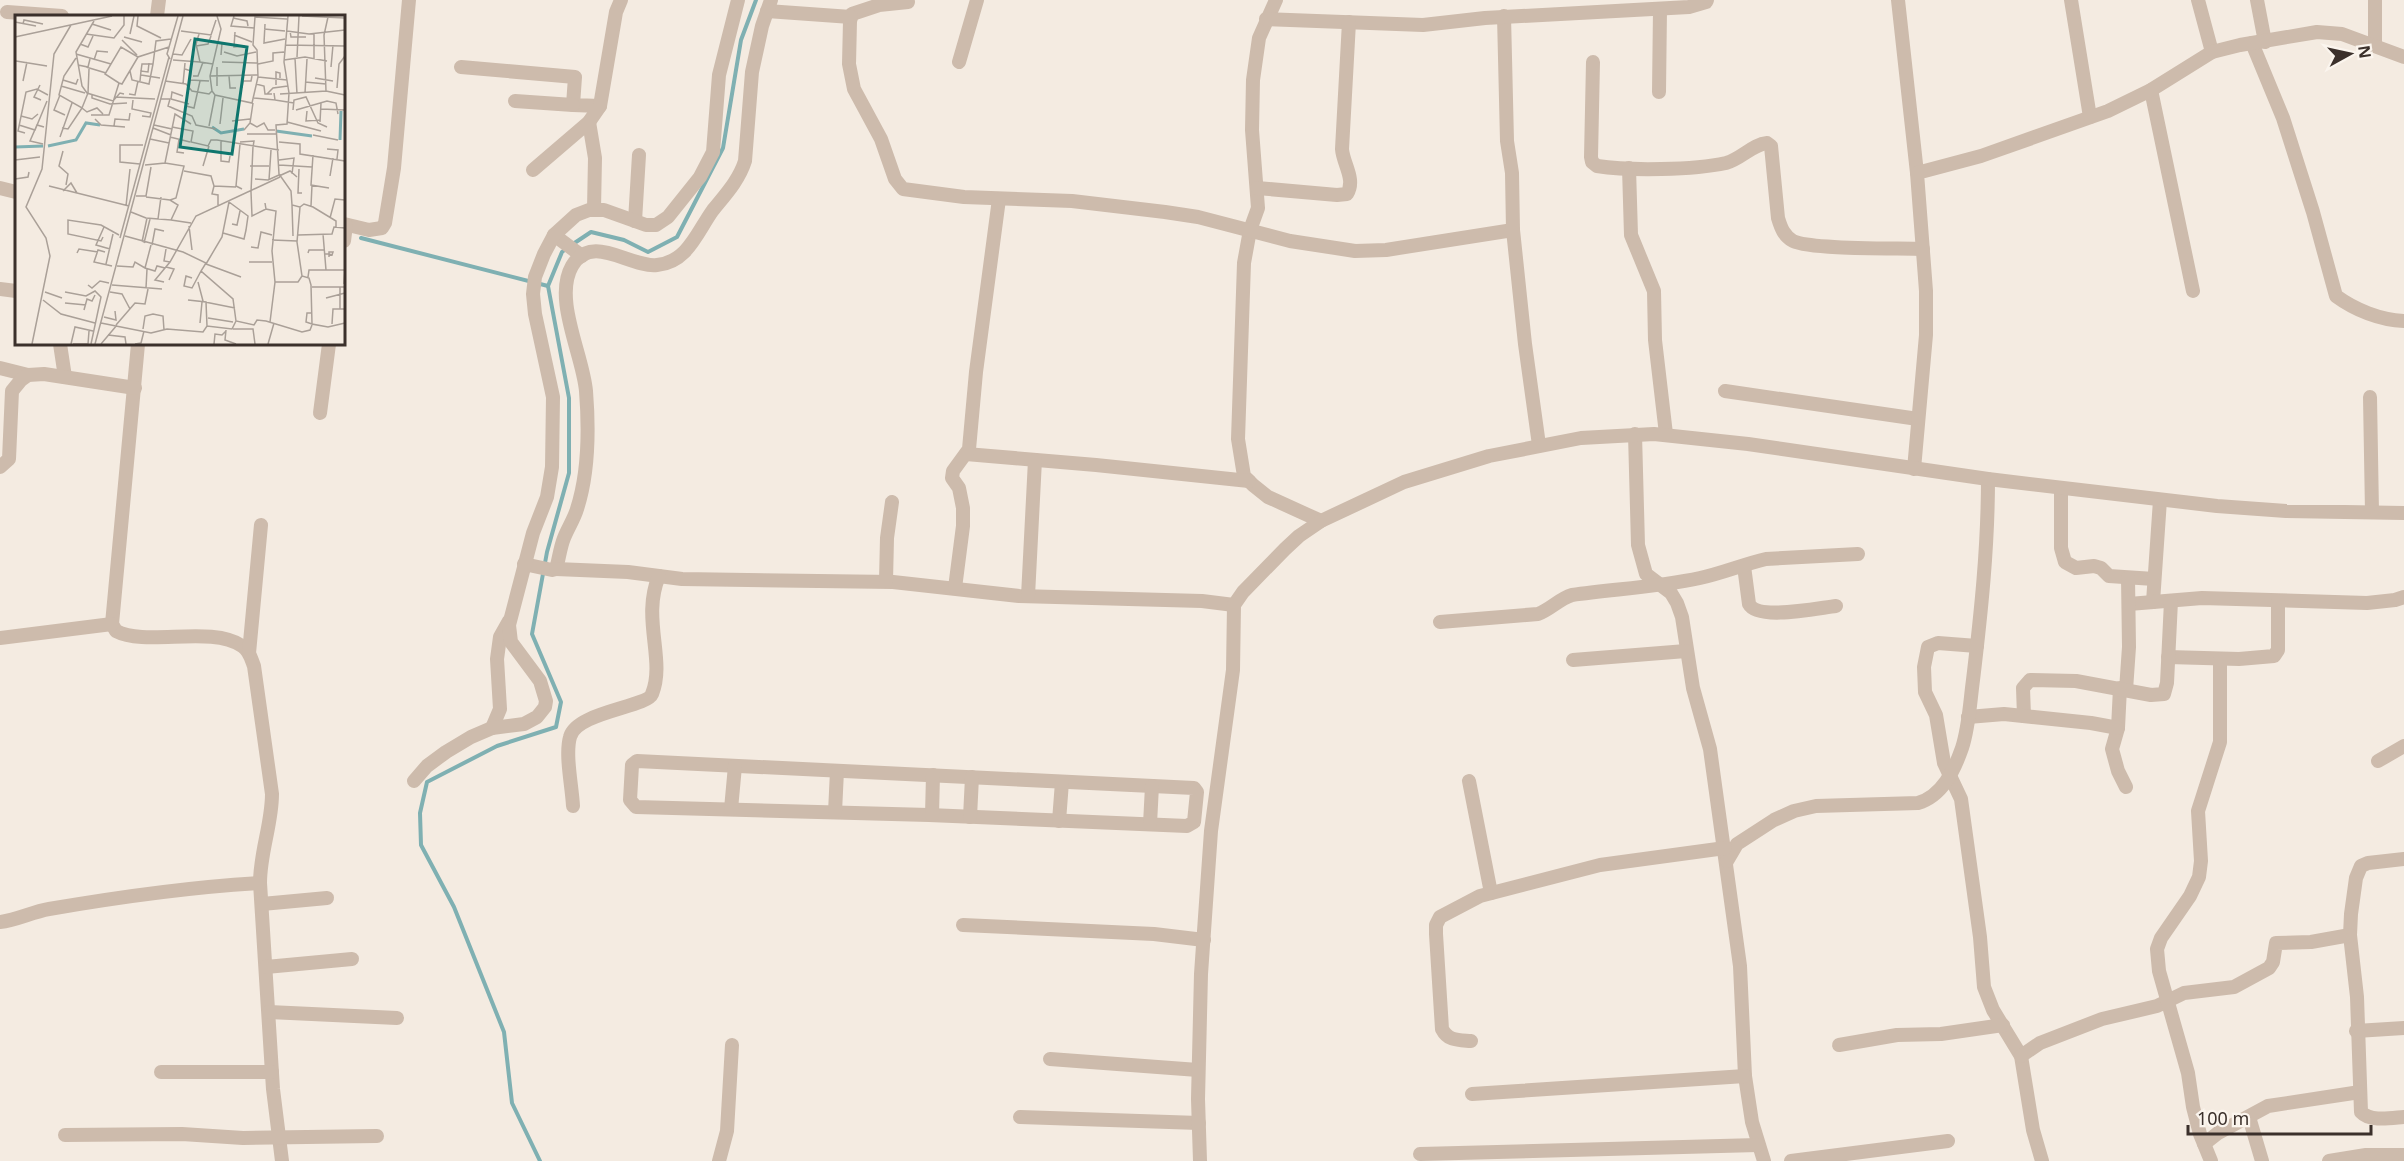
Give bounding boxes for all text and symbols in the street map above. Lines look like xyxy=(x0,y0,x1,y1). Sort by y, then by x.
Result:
inset map xyxy=(15,15,345,345)
north arrow xyxy=(2320,24,2380,84)
text: N xyxy=(2353,44,2377,60)
scale bar xyxy=(2188,1098,2371,1136)
text: 100 m xyxy=(2197,1106,2249,1130)

